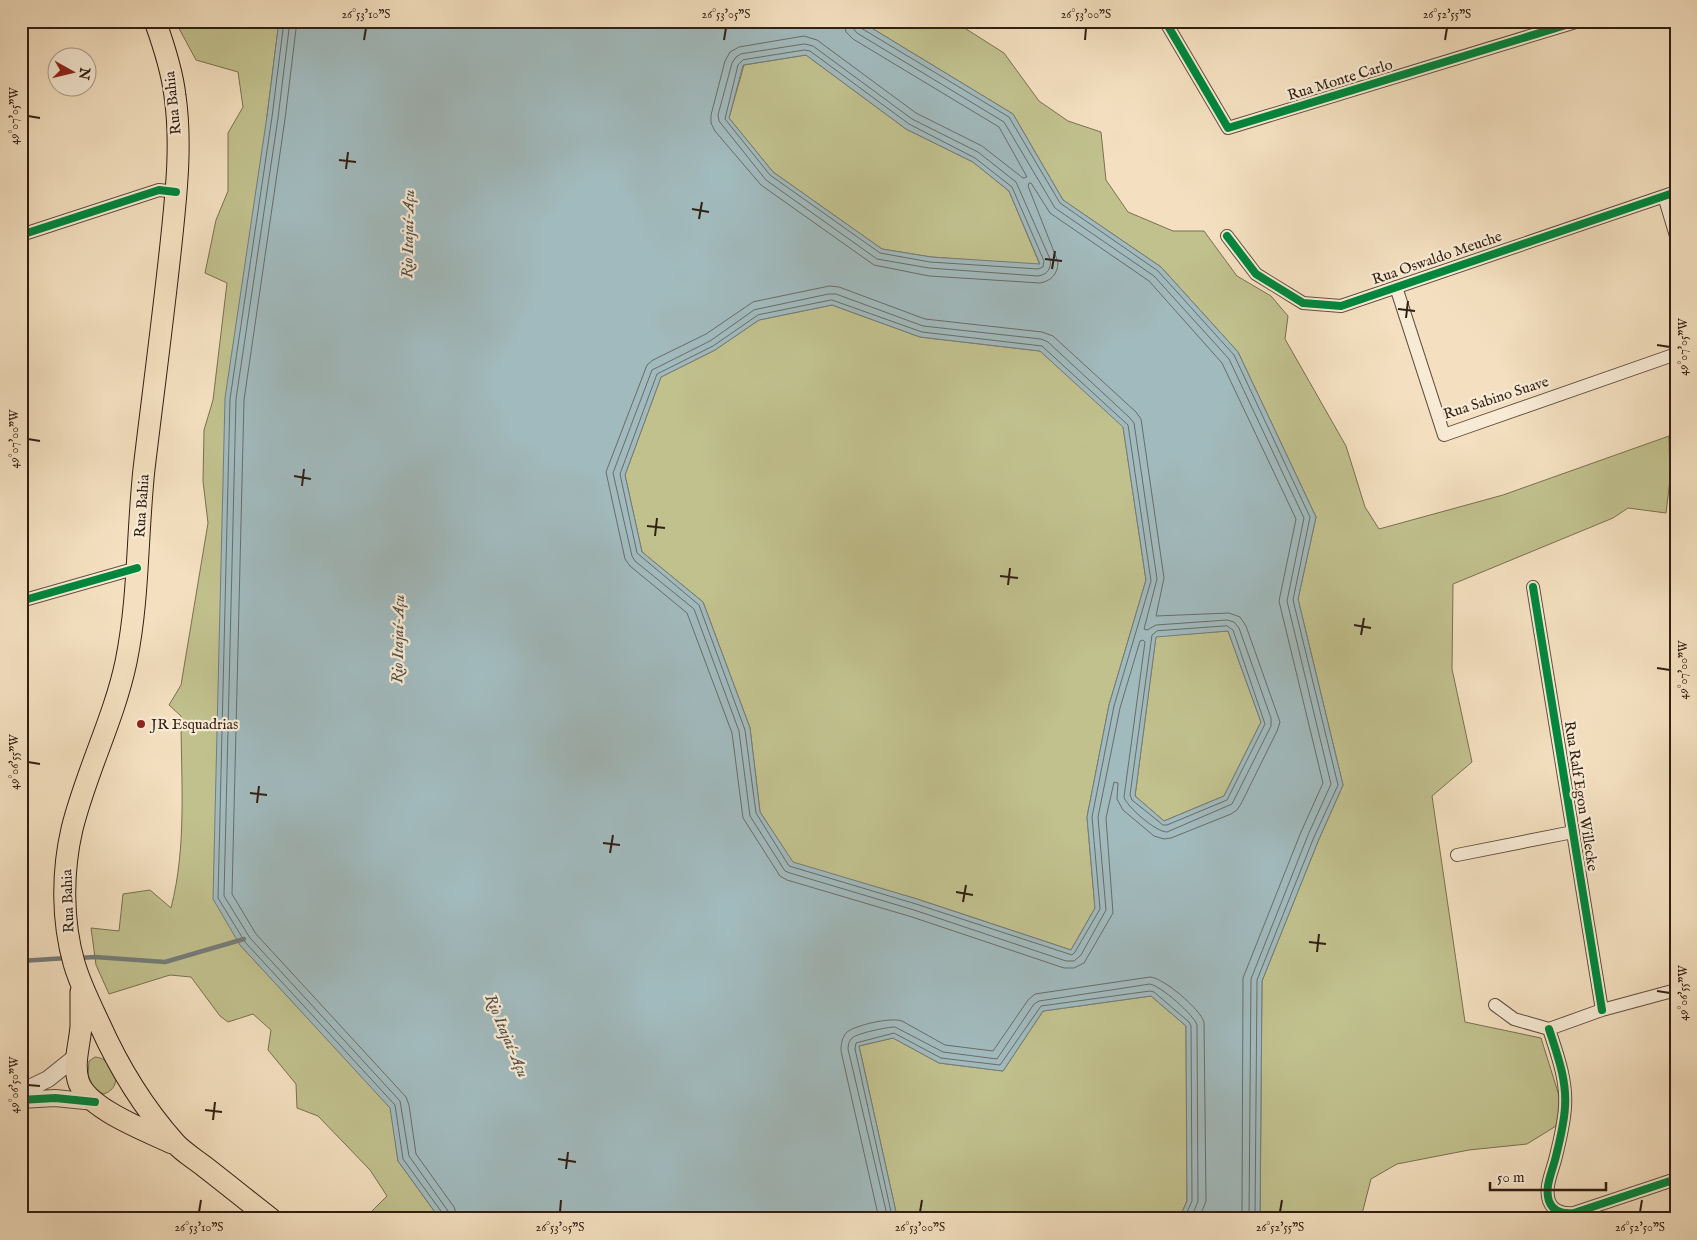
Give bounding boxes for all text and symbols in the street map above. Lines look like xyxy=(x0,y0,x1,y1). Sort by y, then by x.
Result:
text: 26°53'10"S xyxy=(341,7,391,22)
text: 26°53'05"S xyxy=(702,7,751,22)
text: 26°53'00"S xyxy=(1061,7,1111,22)
text: 26°52'55"S xyxy=(1423,7,1471,22)
north arrow xyxy=(48,48,98,98)
street label: Rua Monte Carlo xyxy=(1285,55,1395,105)
text: N xyxy=(74,65,94,81)
street label: Rua Bahia xyxy=(160,70,186,136)
text: 49°07'05"W xyxy=(7,87,22,145)
water label: Rio Itajaí-Açu xyxy=(398,189,420,279)
street label: Rua Oswaldo Meuche xyxy=(1370,227,1505,289)
text: 49°07'05"W xyxy=(1676,318,1691,376)
street label: Rua Sabino Suave xyxy=(1441,372,1551,424)
text: 49°07'00"W xyxy=(7,409,22,468)
street label: Rua Bahia xyxy=(130,473,154,538)
water label: Rio Itajaí-Açu xyxy=(388,594,410,684)
text: 49°07'00"W xyxy=(1676,640,1691,699)
place label: JR Esquadrias xyxy=(149,715,238,734)
marker: JR Esquadrias xyxy=(135,718,147,730)
street label: Rua Ralf Egon Willecke xyxy=(1560,720,1602,873)
text: 49°06'55"W xyxy=(7,734,22,790)
street label: Rua Bahia xyxy=(57,868,79,933)
text: 49°06'55"W xyxy=(1676,965,1691,1021)
water label: Rio Itajaí-Açu xyxy=(479,991,533,1081)
text: 49°06'50"W xyxy=(7,1056,22,1113)
scale bar xyxy=(1490,1160,1606,1192)
text: 50 m xyxy=(1497,1168,1525,1187)
text: 26°53'10"S xyxy=(174,1220,224,1235)
text: 26°53'05"S xyxy=(536,1220,585,1235)
text: 26°53'00"S xyxy=(895,1220,945,1235)
text: 26°52'55"S xyxy=(1256,1220,1304,1235)
text: 26°52'50"S xyxy=(1615,1220,1665,1235)

